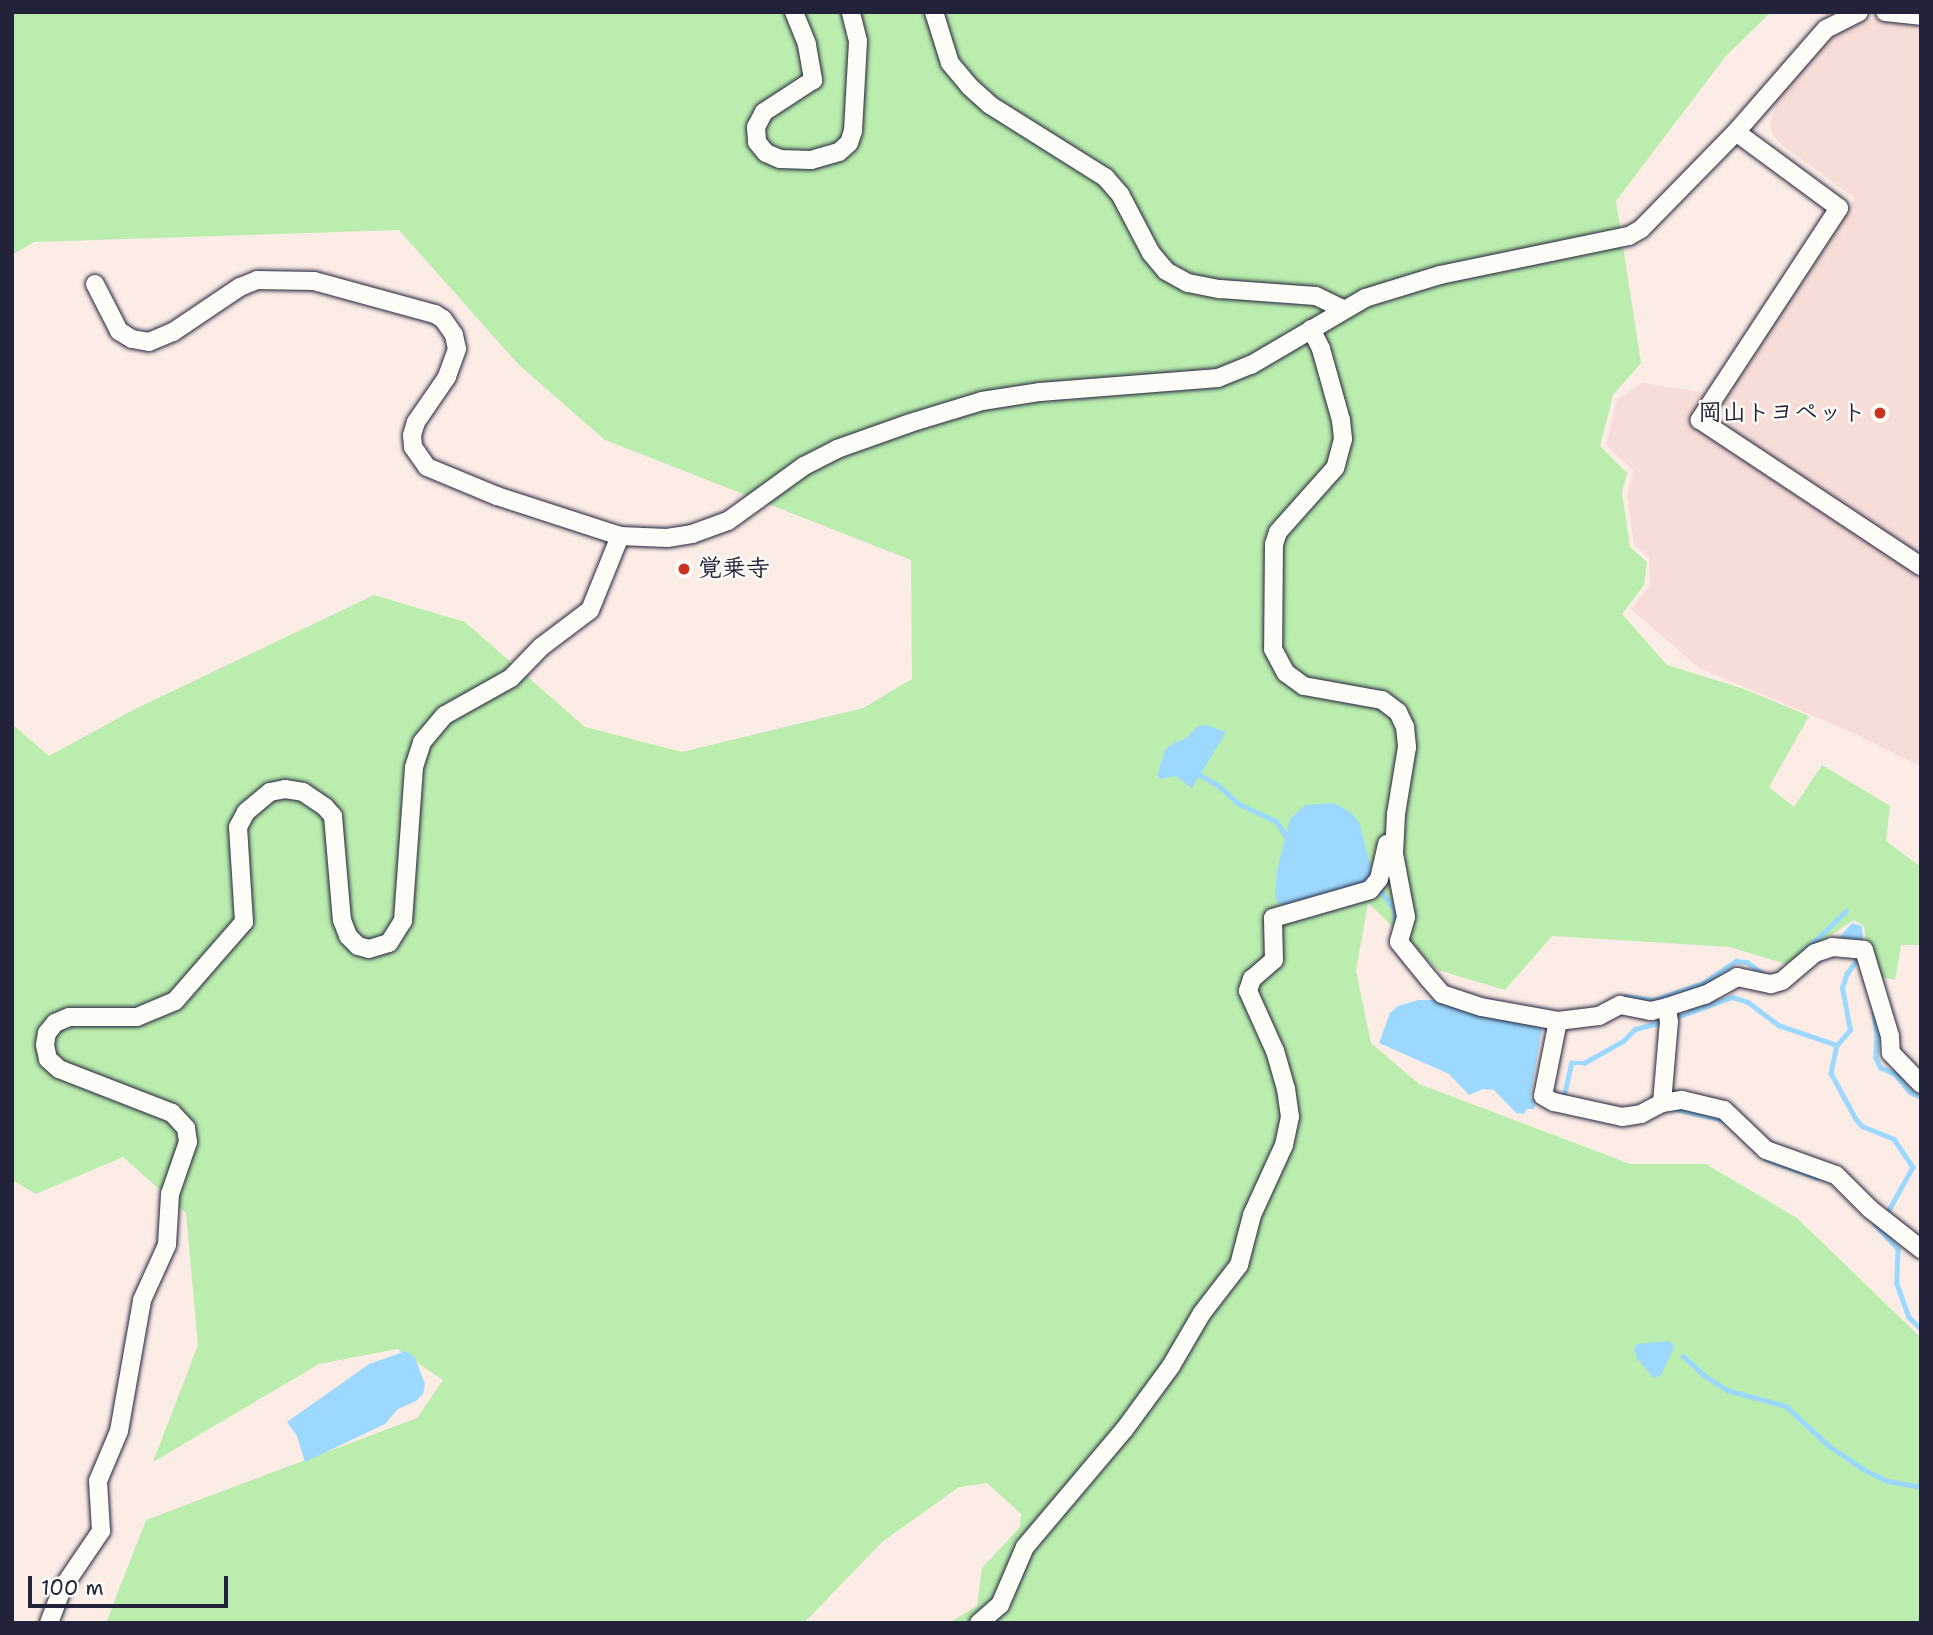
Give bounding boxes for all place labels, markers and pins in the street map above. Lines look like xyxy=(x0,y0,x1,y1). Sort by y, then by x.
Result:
place label: 岡山トヨペット xyxy=(1698,399,1866,427)
marker: 岡山トヨペット xyxy=(1872,405,1888,421)
place label: 覚乗寺 xyxy=(698,555,770,583)
marker: 覚乗寺 xyxy=(676,561,692,577)

